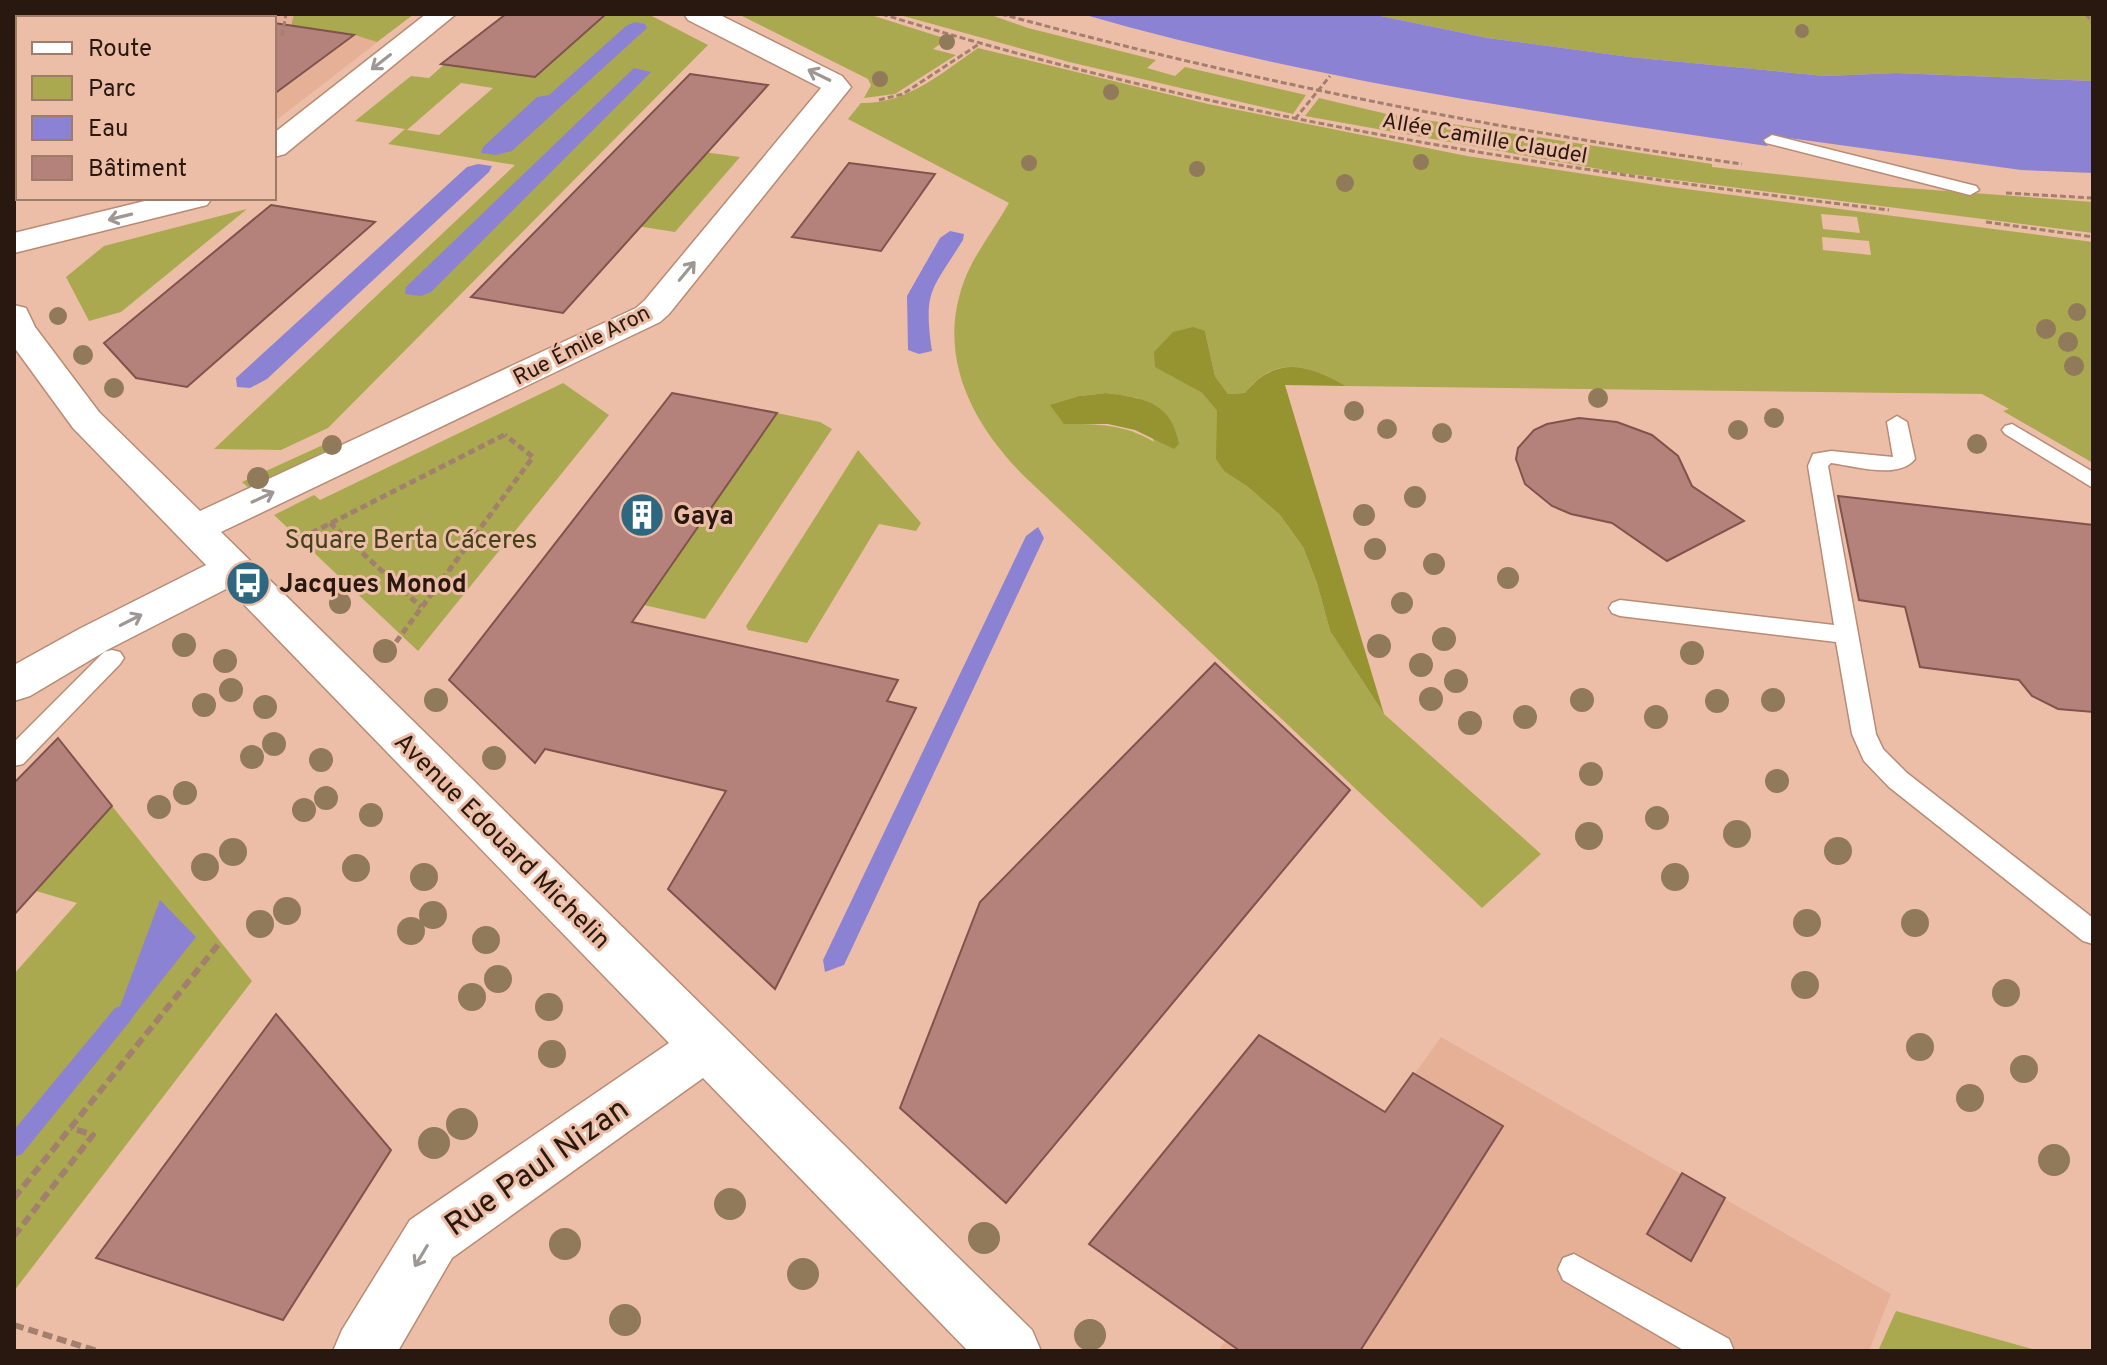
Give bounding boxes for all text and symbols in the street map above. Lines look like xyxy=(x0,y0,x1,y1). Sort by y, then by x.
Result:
legend xyxy=(16,16,276,200)
text: Route xyxy=(88,35,152,65)
one-way arrow xyxy=(372,53,392,71)
one-way arrow xyxy=(807,67,831,82)
text: Parc xyxy=(88,75,136,105)
street label: Allée Camille Claudel xyxy=(1380,108,1589,171)
text: Eau xyxy=(88,115,128,145)
text: Bâtiment xyxy=(88,155,187,185)
one-way arrow xyxy=(108,210,133,225)
one-way arrow xyxy=(678,262,696,282)
street label: Rue Émile Aron xyxy=(508,298,655,392)
one-way arrow xyxy=(251,489,275,504)
building icon: Gaya xyxy=(618,491,666,539)
place label: Gaya xyxy=(673,501,734,534)
park label: Square Berta Cáceres xyxy=(285,525,537,558)
bus stop icon: Jacques Monod xyxy=(224,559,272,607)
place label: Jacques Monod xyxy=(279,569,467,602)
one-way arrow xyxy=(119,612,143,628)
street label: Avenue Edouard Michelin xyxy=(386,726,617,957)
street label: Rue Paul Nizan xyxy=(438,1090,638,1247)
one-way arrow xyxy=(413,1244,429,1267)

